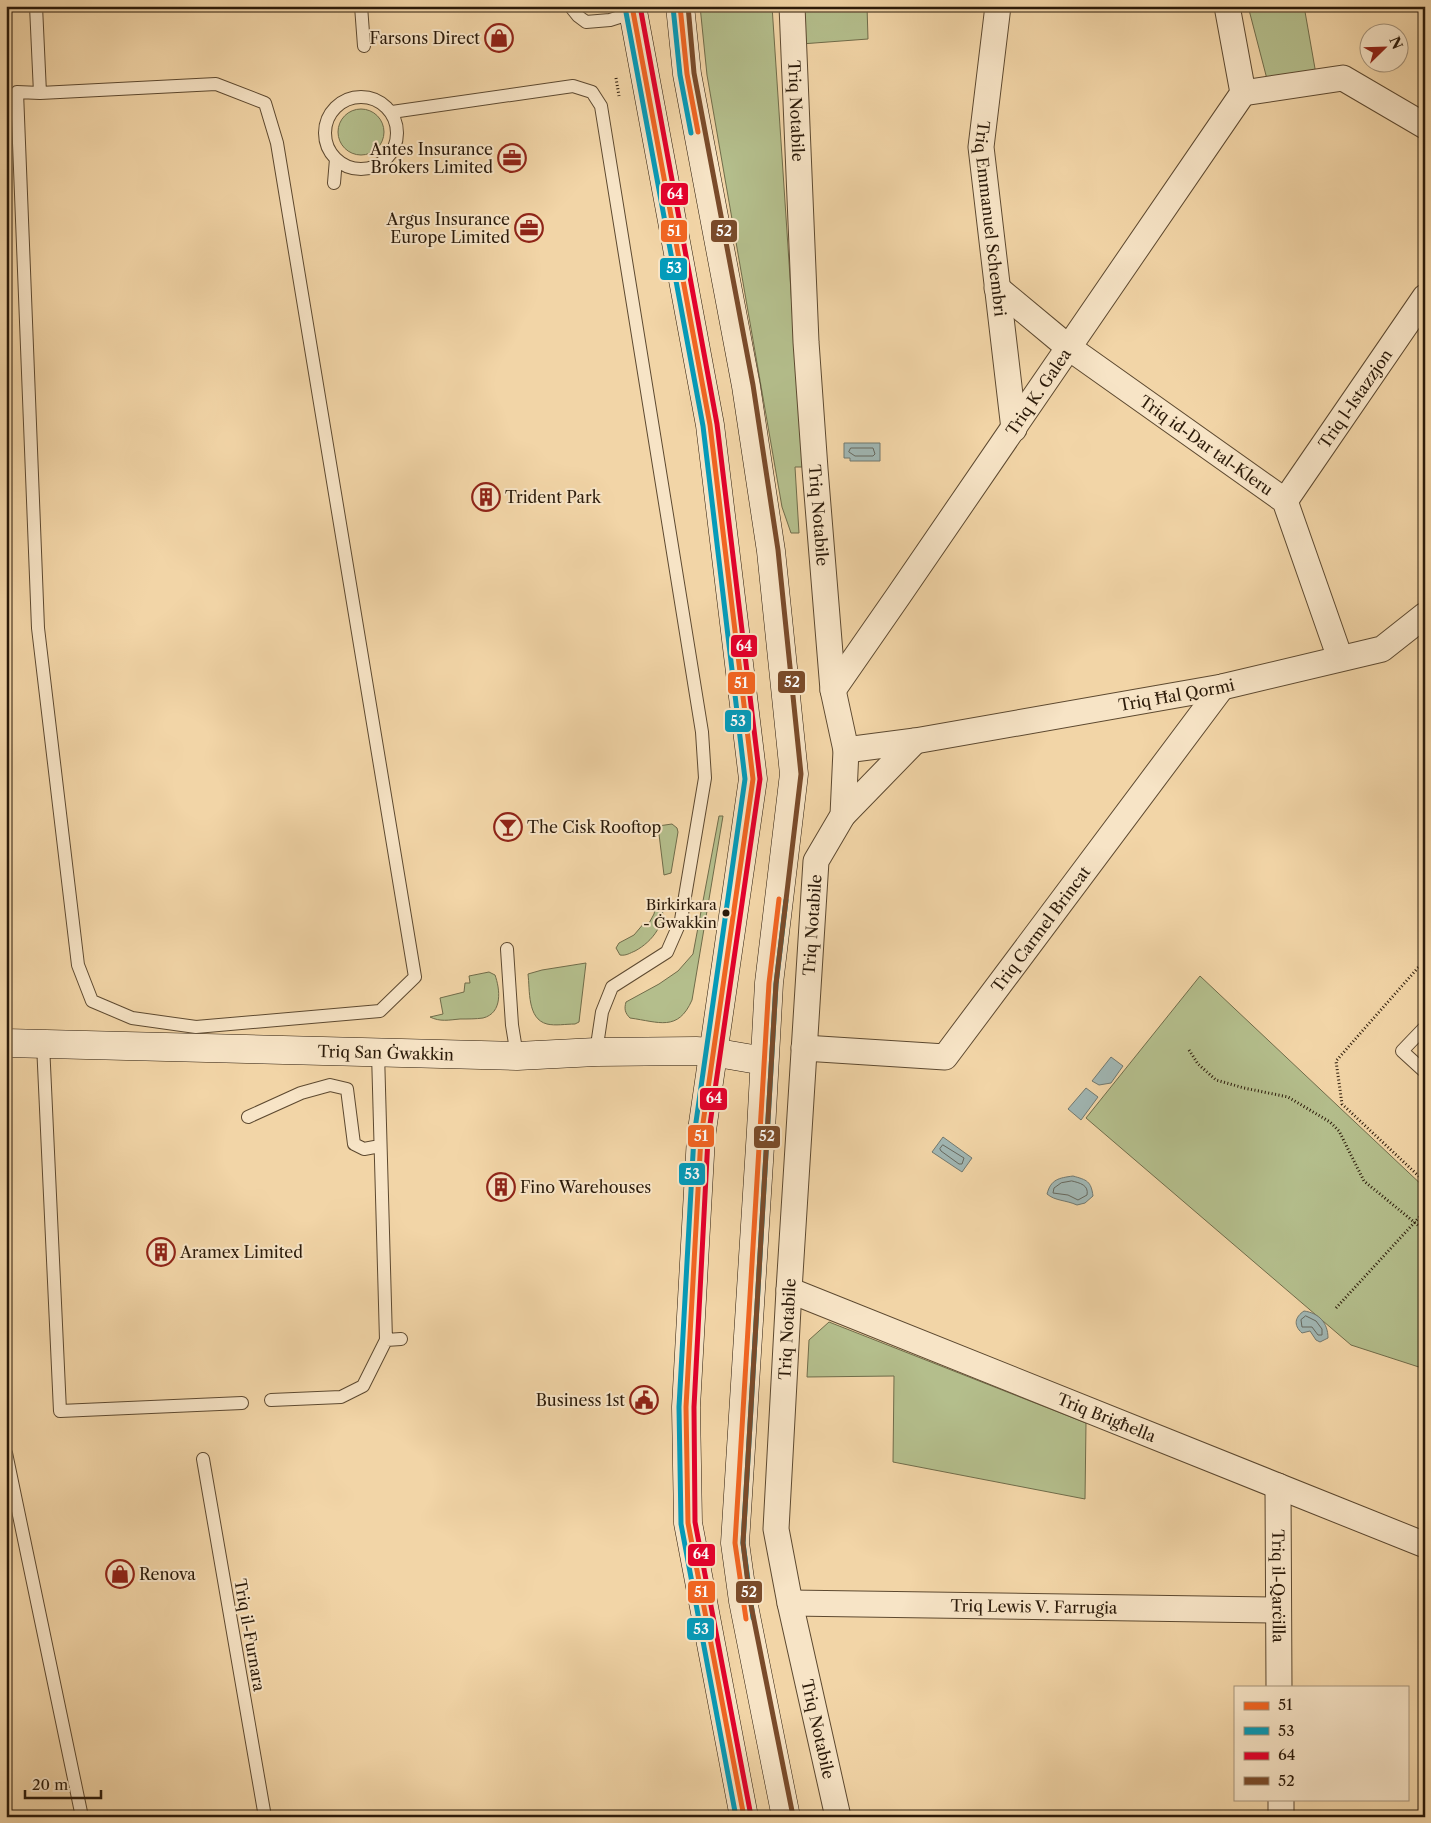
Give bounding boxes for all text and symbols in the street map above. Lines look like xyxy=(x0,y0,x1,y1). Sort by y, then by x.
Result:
north arrow xyxy=(1358,22,1408,72)
shop icon: Farsons Direct xyxy=(484,23,514,53)
place label: Farsons Direct xyxy=(370,28,480,48)
text: N xyxy=(1385,34,1407,52)
street label: Triq Notabile xyxy=(784,60,808,162)
street label: Triq Emmanuel Schembri xyxy=(971,119,1011,318)
place label: Antes Insurance Brokers Limited xyxy=(369,139,493,177)
office icon: Antes Insurance Brokers Limited xyxy=(497,143,527,173)
line badge: 64 xyxy=(660,182,689,206)
text: 64 xyxy=(667,185,683,203)
place label: Argus Insurance Europe Limited xyxy=(386,209,510,247)
office icon: Argus Insurance Europe Limited xyxy=(514,213,544,243)
line badge: 51 xyxy=(660,219,688,243)
line badge: 52 xyxy=(710,219,738,243)
text: 51 xyxy=(667,222,682,240)
text: 52 xyxy=(716,222,732,240)
line badge: 53 xyxy=(659,257,688,281)
text: 53 xyxy=(666,259,682,277)
street label: Triq K. Galea xyxy=(1002,344,1075,439)
street label: Triq l-Istazzjon xyxy=(1314,345,1396,452)
street label: Triq id-Dar tal-Kleru xyxy=(1136,391,1277,500)
street label: Triq Notabile xyxy=(805,464,833,567)
building icon: Trident Park xyxy=(471,482,501,512)
place label: Trident Park xyxy=(505,487,602,507)
line badge: 64 xyxy=(730,634,758,658)
text: 64 xyxy=(736,637,752,655)
line badge: 52 xyxy=(777,670,806,694)
line badge: 51 xyxy=(727,671,756,695)
text: 52 xyxy=(784,673,800,691)
text: 51 xyxy=(734,674,749,692)
street label: Triq Ħal Qormi xyxy=(1117,674,1236,715)
line badge: 53 xyxy=(724,709,752,733)
text: 53 xyxy=(730,712,746,730)
bar icon: The Cisk Rooftop xyxy=(493,812,523,842)
place label: The Cisk Rooftop xyxy=(527,817,662,837)
street label: Triq Carmel Brincat xyxy=(987,862,1095,996)
street label: Triq Notabile xyxy=(798,874,826,976)
place label: Birkirkara - Ġwakkin xyxy=(643,895,718,932)
marker: Birkirkara - Ġwakkin xyxy=(721,908,731,918)
street label: Triq San Ġwakkin xyxy=(317,1041,454,1064)
line badge: 64 xyxy=(699,1087,728,1111)
text: 64 xyxy=(706,1089,722,1107)
line badge: 51 xyxy=(687,1124,715,1148)
line badge: 52 xyxy=(753,1125,781,1149)
text: 51 xyxy=(694,1127,709,1145)
text: 52 xyxy=(759,1127,775,1145)
line badge: 53 xyxy=(678,1162,706,1186)
text: 53 xyxy=(684,1165,700,1183)
building icon: Fino Warehouses xyxy=(486,1172,516,1202)
place label: Fino Warehouses xyxy=(520,1177,651,1197)
building icon: Aramex Limited xyxy=(146,1237,176,1267)
place label: Aramex Limited xyxy=(179,1242,303,1262)
street label: Triq Notabile xyxy=(774,1278,800,1380)
public building icon: Business 1st xyxy=(629,1385,659,1415)
street label: Triq Brigħella xyxy=(1054,1389,1159,1446)
place label: Business 1st xyxy=(536,1390,625,1410)
street label: Triq il-Qarċilla xyxy=(1268,1529,1289,1643)
line badge: 64 xyxy=(687,1543,716,1567)
text: 64 xyxy=(693,1545,709,1563)
shop icon: Renova xyxy=(105,1559,135,1589)
place label: Renova xyxy=(139,1564,196,1584)
street label: Triq il-Furnara xyxy=(230,1577,270,1693)
line badge: 51 xyxy=(687,1580,716,1604)
line badge: 52 xyxy=(735,1580,763,1604)
text: 51 xyxy=(694,1583,709,1601)
text: 52 xyxy=(741,1583,757,1601)
street label: Triq Lewis V. Farrugia xyxy=(950,1595,1118,1618)
line badge: 53 xyxy=(686,1617,715,1641)
text: 53 xyxy=(693,1620,709,1638)
street label: Triq Notabile xyxy=(797,1677,839,1781)
legend xyxy=(1234,1686,1408,1800)
text: 51 xyxy=(1278,1695,1293,1714)
text: 53 xyxy=(1278,1721,1294,1740)
text: 64 xyxy=(1278,1745,1295,1764)
scale bar xyxy=(25,1768,101,1800)
text: 52 xyxy=(1278,1771,1295,1790)
text: 20 m xyxy=(32,1775,68,1794)

